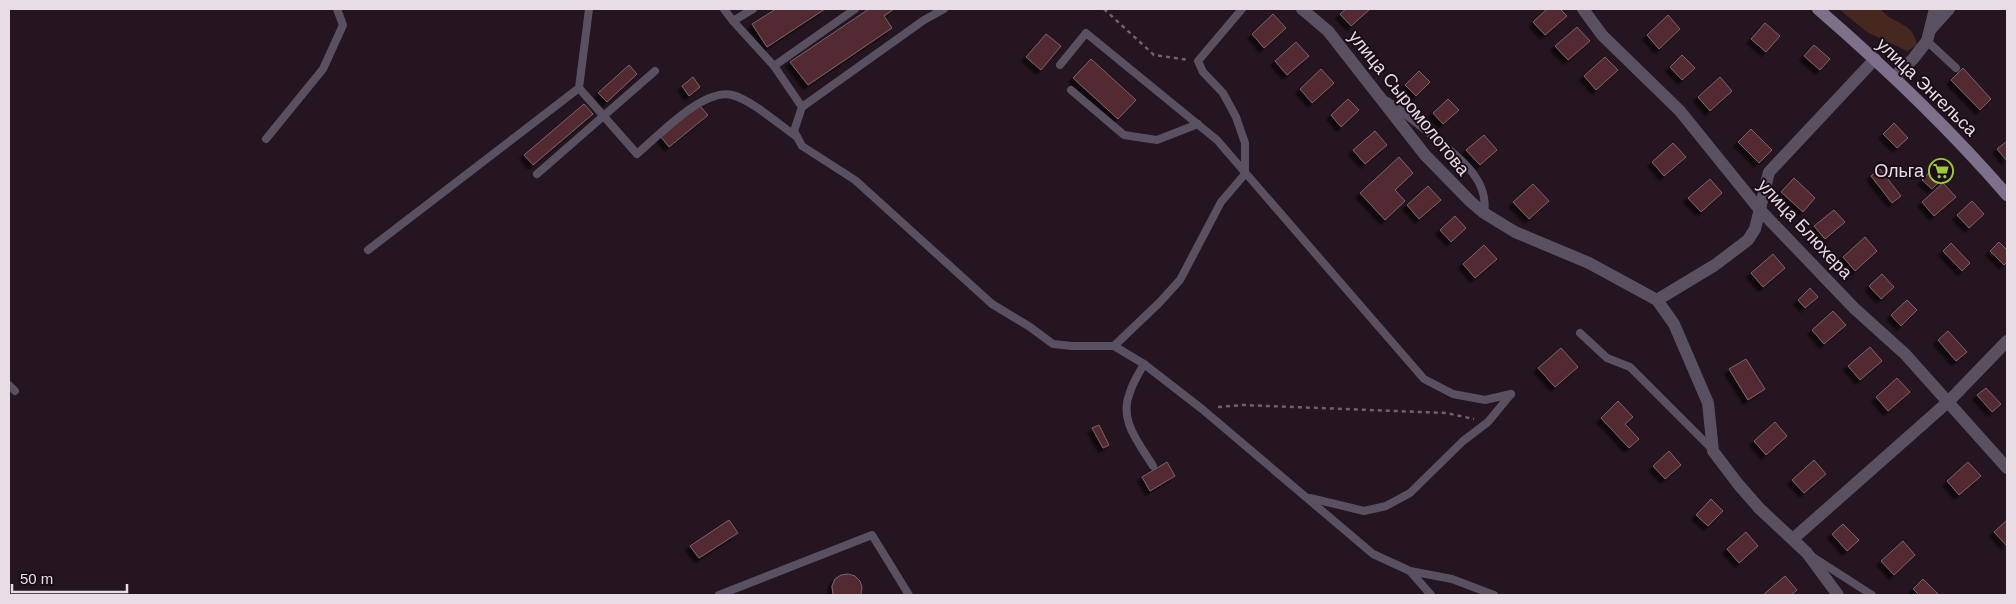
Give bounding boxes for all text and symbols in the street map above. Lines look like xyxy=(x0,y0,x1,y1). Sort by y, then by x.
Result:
street label: улица Сыромолотова xyxy=(1345,27,1474,180)
street label: улица Энгельса xyxy=(1873,34,1982,141)
supermarket icon: Ольга xyxy=(1928,158,1954,184)
place label: Ольга xyxy=(1874,161,1925,181)
street label: улица Блюхера xyxy=(1754,175,1857,284)
scale bar xyxy=(12,562,128,594)
text: 50 m xyxy=(20,570,53,587)

